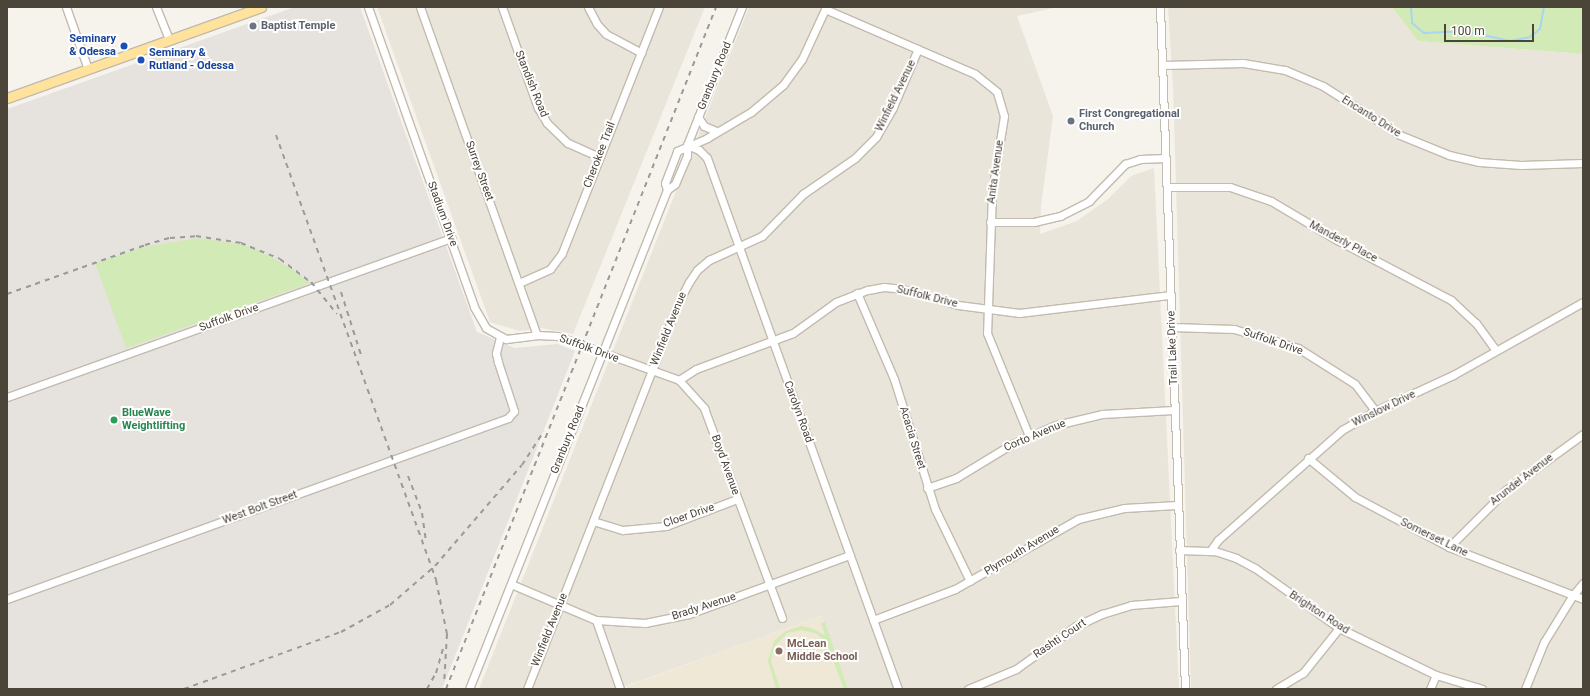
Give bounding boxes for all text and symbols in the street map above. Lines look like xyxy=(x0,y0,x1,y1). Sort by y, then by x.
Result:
scale bar xyxy=(1446,16,1536,42)
place label: Baptist Temple xyxy=(261,19,336,33)
marker: Baptist Temple xyxy=(248,21,258,31)
text: 100 m xyxy=(1451,24,1485,38)
place label: Seminary & Odessa xyxy=(69,33,116,59)
street label: Granbury Road xyxy=(695,40,735,112)
marker: Seminary & Odessa xyxy=(119,41,129,51)
place label: Seminary & Rutland - Odessa xyxy=(149,47,234,73)
street label: Standish Road xyxy=(512,49,550,119)
marker: Seminary & Rutland - Odessa xyxy=(136,55,146,65)
street label: Winfield Avenue xyxy=(873,58,919,134)
street label: Encanto Drive xyxy=(1339,94,1403,140)
place label: First Congregational Church xyxy=(1079,108,1180,134)
marker: First Congregational Church xyxy=(1066,116,1076,126)
street label: Cherokee Trail xyxy=(581,120,619,190)
street label: Surrey Street xyxy=(462,139,496,203)
street label: Anita Avenue xyxy=(985,139,1007,205)
street label: Stadium Drive xyxy=(424,180,460,248)
street label: Manderly Place xyxy=(1307,219,1379,265)
street label: Suffolk Drive xyxy=(895,283,959,311)
street label: Winfield Avenue xyxy=(648,290,690,368)
street label: Suffolk Drive xyxy=(198,301,260,335)
street label: Trail Lake Drive xyxy=(1165,311,1181,385)
street label: Suffolk Drive xyxy=(1241,326,1305,358)
street label: Suffolk Drive xyxy=(558,332,620,366)
street label: Carolyn Road xyxy=(781,379,815,445)
street label: Winslow Drive xyxy=(1350,388,1418,430)
street label: Granbury Road xyxy=(548,404,588,476)
street label: Acacia Street xyxy=(896,405,928,471)
place label: BlueWave Weightlifting xyxy=(122,407,185,433)
marker: BlueWave Weightlifting xyxy=(109,415,119,425)
street label: Corto Avenue xyxy=(1002,417,1068,455)
street label: Boyd Avenue xyxy=(708,433,742,497)
street label: Arundel Avenue xyxy=(1488,451,1556,509)
street label: West Bolt Street xyxy=(221,488,299,528)
street label: Cloer Drive xyxy=(662,501,716,531)
street label: Somerset Lane xyxy=(1398,516,1470,560)
street label: Plymouth Avenue xyxy=(982,523,1062,579)
street label: Brighton Road xyxy=(1286,589,1352,637)
street label: Brady Avenue xyxy=(670,590,738,624)
street label: Winfield Avenue xyxy=(529,591,571,669)
street label: Rashti Court xyxy=(1031,617,1089,661)
place label: McLean Middle School xyxy=(787,638,858,664)
marker: McLean Middle School xyxy=(774,646,784,656)

